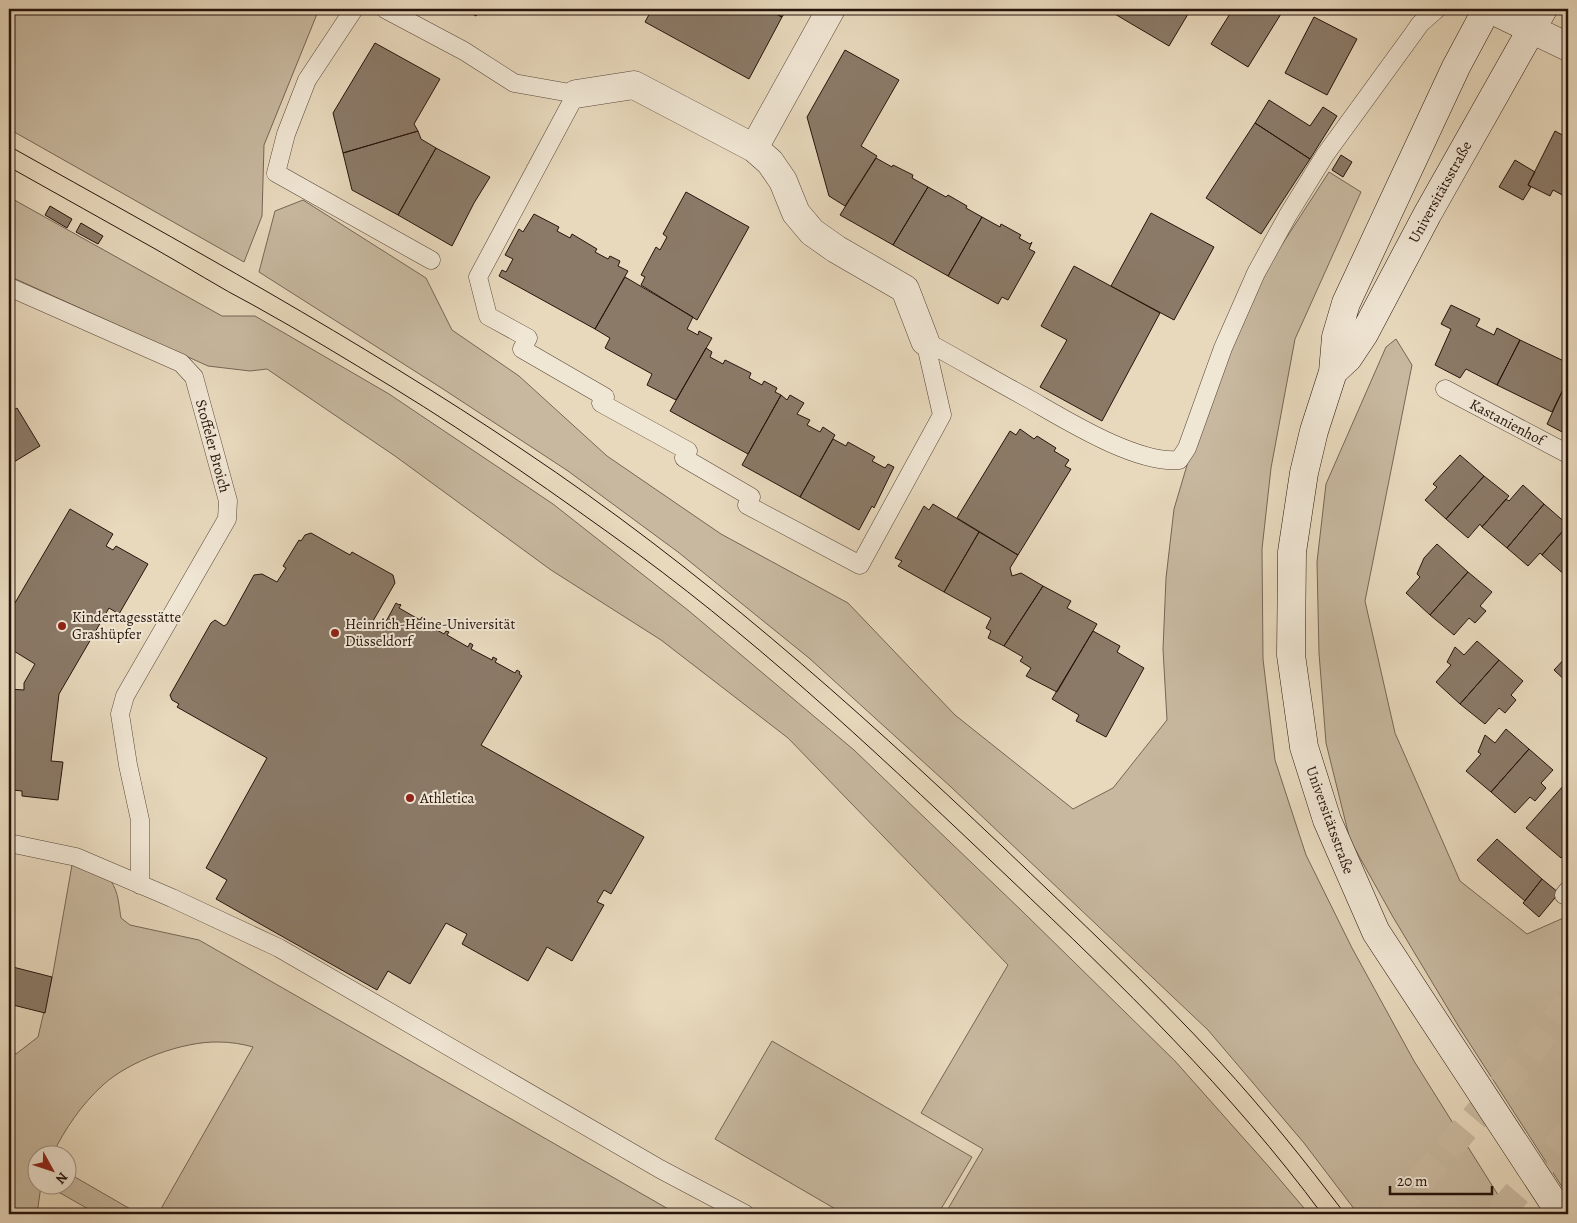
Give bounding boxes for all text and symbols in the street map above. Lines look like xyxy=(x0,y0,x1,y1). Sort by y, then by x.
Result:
street label: Universitätsstraße xyxy=(1404,137,1476,247)
street label: Kastanienhof xyxy=(1466,394,1550,451)
street label: Stoffeler Broich xyxy=(191,397,235,495)
place label: Kindertagesstätte Grashüpfer xyxy=(72,607,181,644)
place label: Heinrich-Heine-Universität Düsseldorf xyxy=(345,614,515,651)
marker: Kindertagesstätte Grashüpfer xyxy=(56,620,68,632)
marker: Heinrich-Heine-Universität Düsseldorf xyxy=(329,627,341,639)
street label: Universitätsstraße xyxy=(1301,763,1359,877)
place label: Athletica xyxy=(419,788,474,808)
marker: Athletica xyxy=(404,792,416,804)
north arrow xyxy=(28,1146,78,1196)
scale bar xyxy=(1390,1163,1492,1195)
text: N xyxy=(51,1168,72,1188)
text: 20 m xyxy=(1397,1171,1428,1191)

